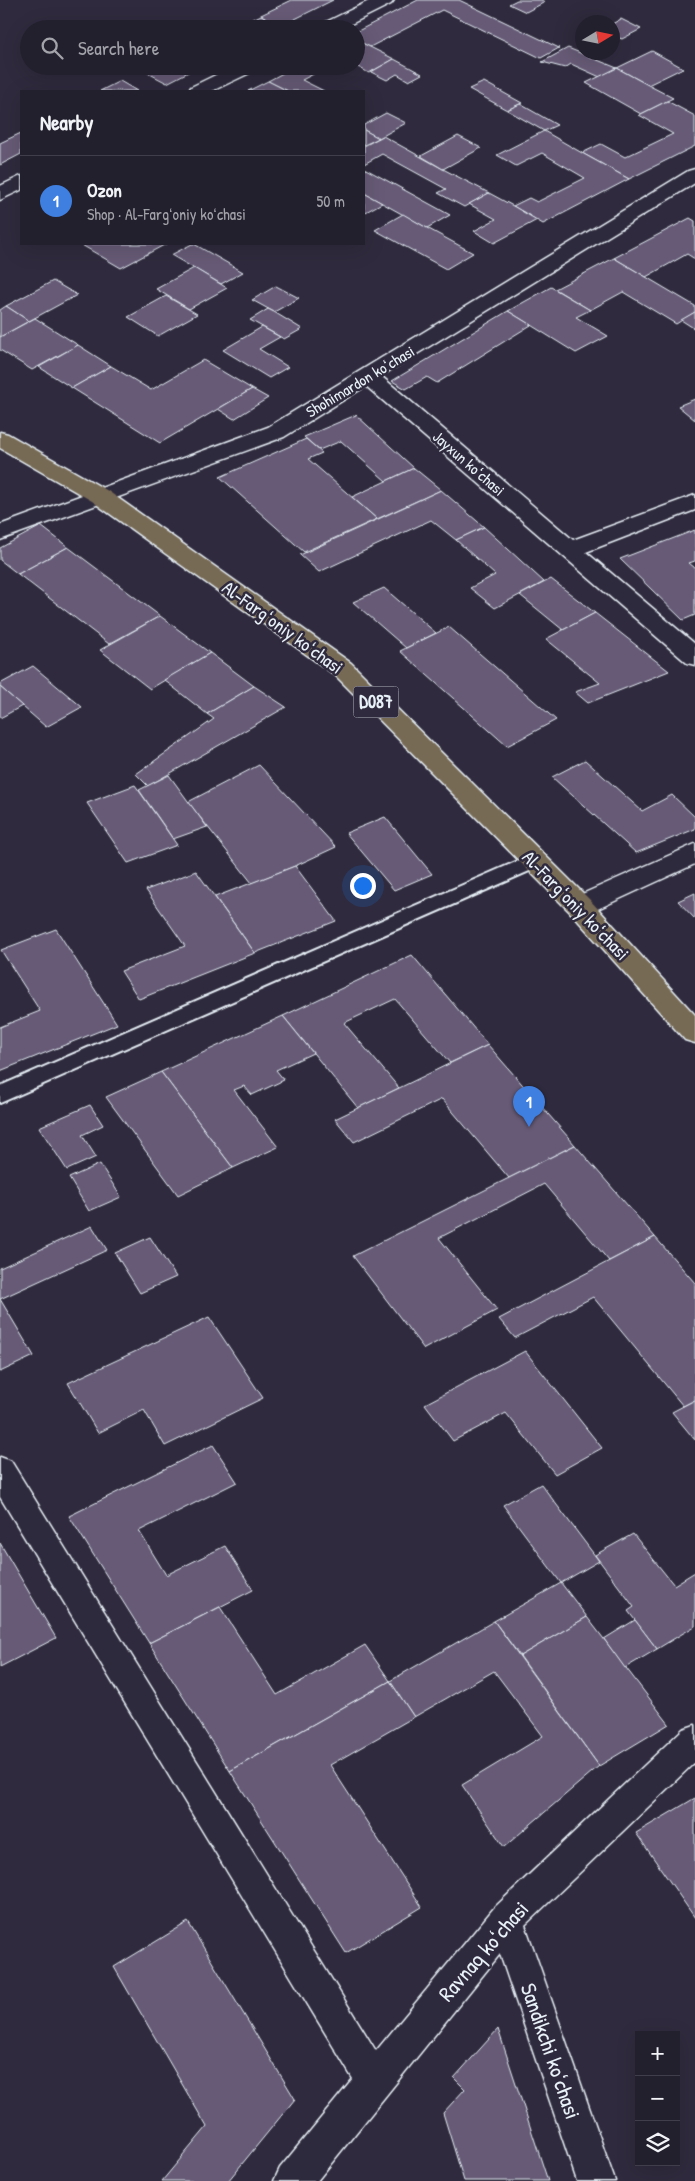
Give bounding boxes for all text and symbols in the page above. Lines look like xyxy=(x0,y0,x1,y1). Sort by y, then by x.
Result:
north arrow xyxy=(575,15,620,60)
search box xyxy=(20,20,365,75)
icon: search xyxy=(38,34,66,62)
text: Search here xyxy=(78,35,159,61)
text: Nearby xyxy=(40,108,93,137)
text: Ozon xyxy=(87,177,122,203)
text: 1 xyxy=(53,190,59,212)
text: 50 m xyxy=(317,190,345,212)
text: Shop · Al-Fargʻoniy koʻchasi xyxy=(87,203,246,225)
street label: Shohimardon koʻchasi xyxy=(301,340,419,422)
street label: Jayxun koʻchasi xyxy=(428,425,510,501)
street label: Al-Fargʻoniy koʻchasi xyxy=(217,574,349,680)
road number: D087 xyxy=(354,686,398,718)
street label: Al-Fargʻoniy koʻchasi xyxy=(517,844,635,966)
your location xyxy=(350,873,376,899)
pin: 1 xyxy=(513,1086,545,1127)
street label: Ravnaq koʻchasi xyxy=(431,1894,535,2008)
street label: Sandikchi koʻchasi xyxy=(514,1979,588,2123)
map controls xyxy=(635,2031,680,2166)
button: + xyxy=(635,2031,680,2076)
button: − xyxy=(635,2076,680,2121)
button: layers xyxy=(635,2121,680,2166)

